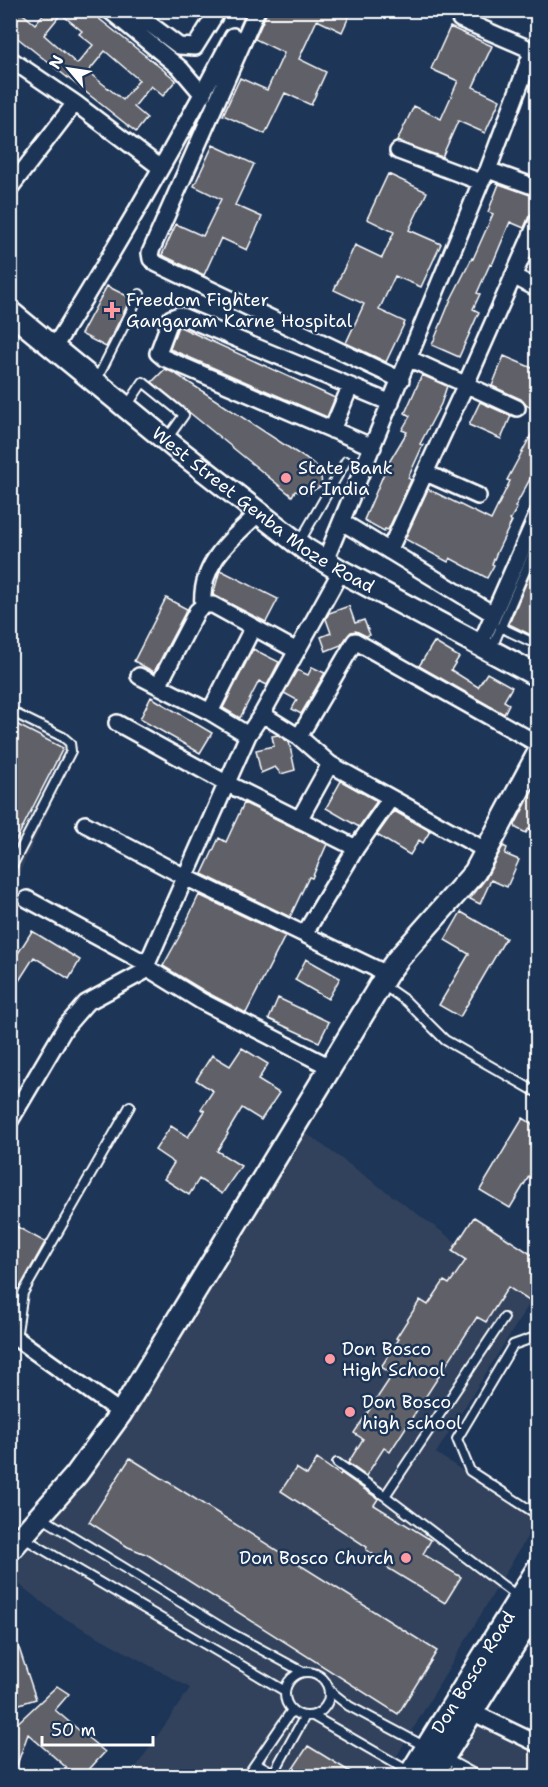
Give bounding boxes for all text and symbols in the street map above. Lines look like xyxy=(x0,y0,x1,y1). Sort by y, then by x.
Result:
north arrow xyxy=(39,39,99,99)
text: N xyxy=(44,51,69,73)
place label: Freedom Fighter Gangaram Karne Hospital xyxy=(126,288,353,333)
marker: Freedom Fighter Gangaram Karne Hospital xyxy=(103,301,121,319)
street label: West Street Genba Moze Road xyxy=(147,421,379,599)
place label: State Bank of India xyxy=(298,456,393,501)
marker: State Bank of India xyxy=(279,471,293,485)
place label: Don Bosco High School xyxy=(342,1337,445,1382)
marker: Don Bosco High School xyxy=(323,1352,337,1366)
place label: Don Bosco high school xyxy=(362,1390,462,1435)
marker: Don Bosco high school xyxy=(343,1405,357,1419)
place label: Don Bosco Church xyxy=(239,1546,394,1570)
marker: Don Bosco Church xyxy=(399,1551,413,1565)
street label: Don Bosco Road xyxy=(426,1606,521,1738)
scale bar xyxy=(42,1709,153,1747)
text: 50 m xyxy=(51,1718,96,1742)

